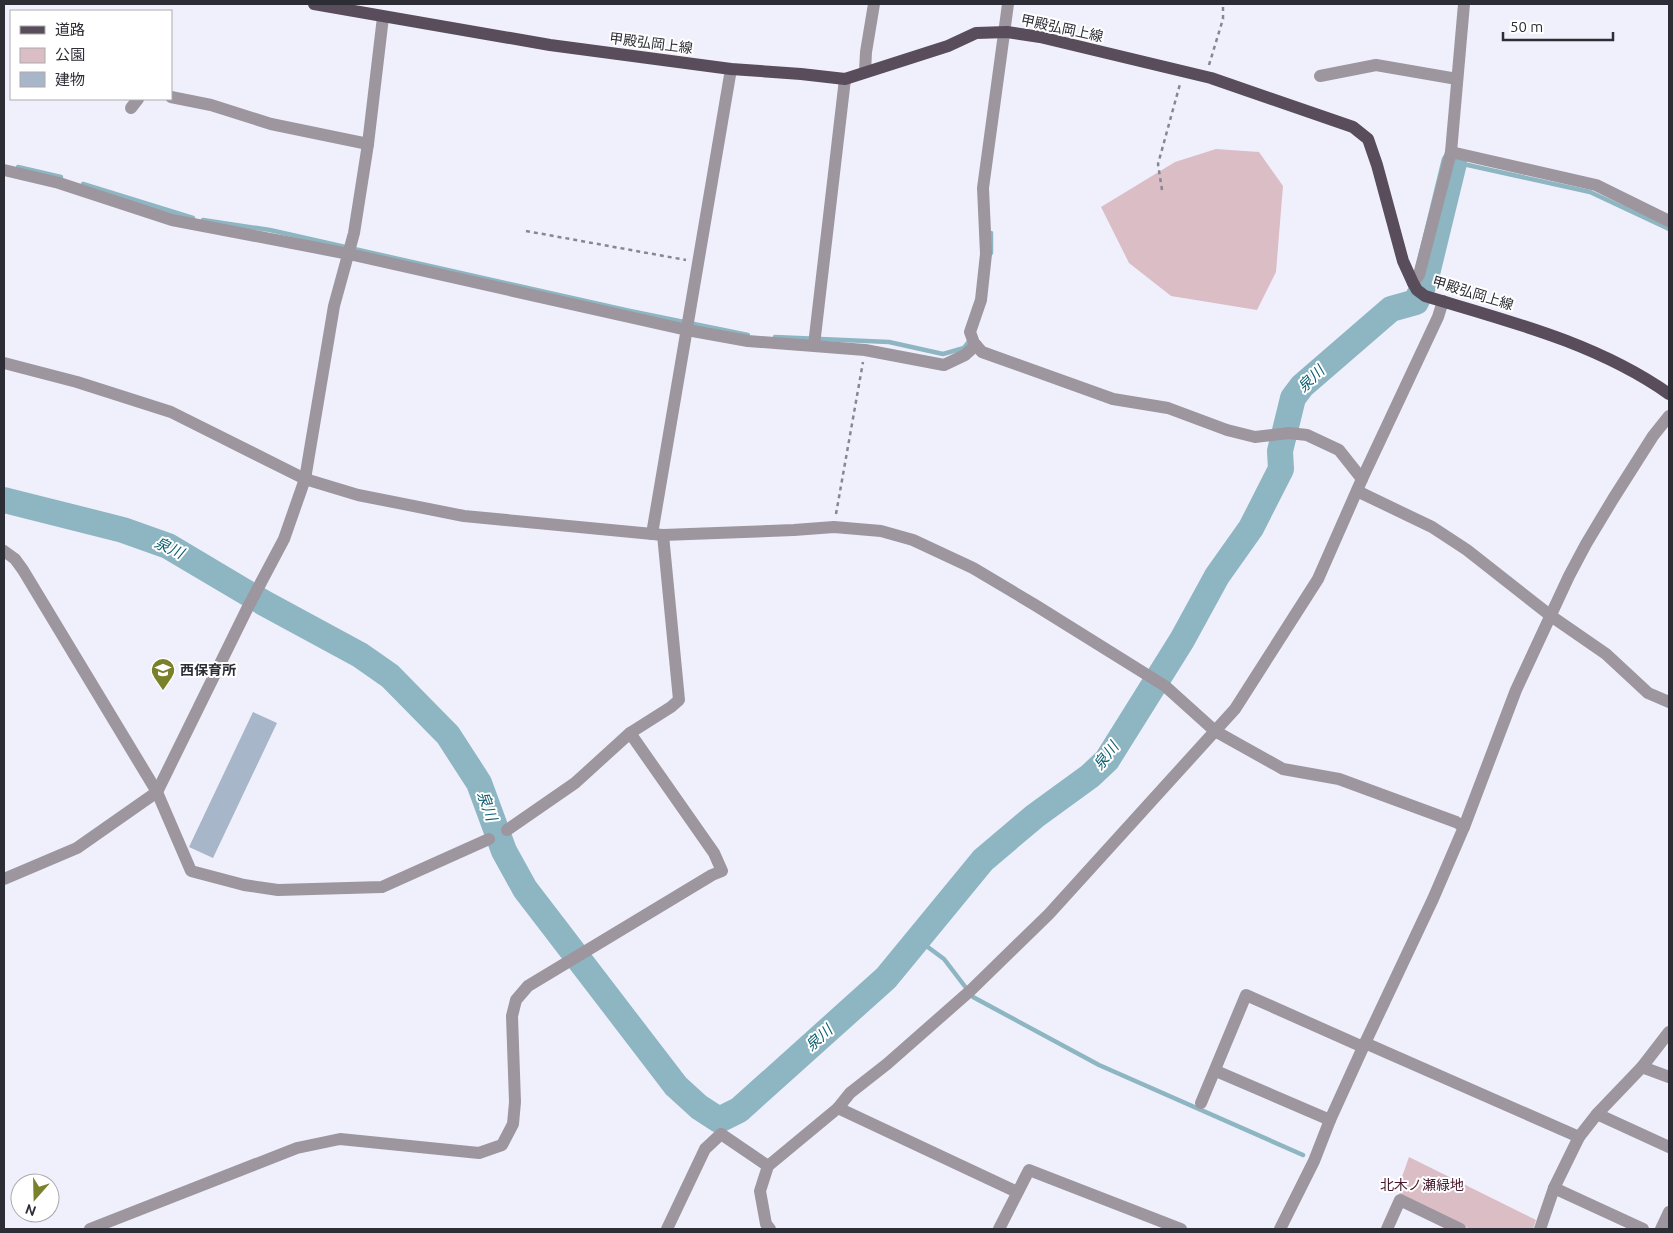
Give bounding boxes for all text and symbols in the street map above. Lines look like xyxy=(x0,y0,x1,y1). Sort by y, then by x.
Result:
legend xyxy=(10,10,172,100)
scale bar xyxy=(1503,10,1613,42)
street label: 甲殿弘岡上線 xyxy=(1019,11,1105,45)
text: 50 m xyxy=(1510,18,1543,35)
text: 道路 xyxy=(55,21,85,38)
street label: 甲殿弘岡上線 xyxy=(608,30,694,56)
text: 公園 xyxy=(55,46,85,63)
text: 建物 xyxy=(55,71,85,88)
street label: 甲殿弘岡上線 xyxy=(1430,273,1516,313)
water label: 泉川 xyxy=(1294,361,1329,395)
water label: 泉川 xyxy=(152,534,188,562)
school or university icon: 西保育所 xyxy=(150,657,176,691)
place label: 西保育所 xyxy=(180,662,236,678)
water label: 泉川 xyxy=(1090,737,1123,773)
water label: 泉川 xyxy=(474,789,501,825)
water label: 泉川 xyxy=(802,1020,837,1054)
north arrow xyxy=(10,1173,60,1223)
park label: 北木ノ瀬緑地 xyxy=(1380,1177,1464,1193)
text: N xyxy=(23,1201,38,1220)

